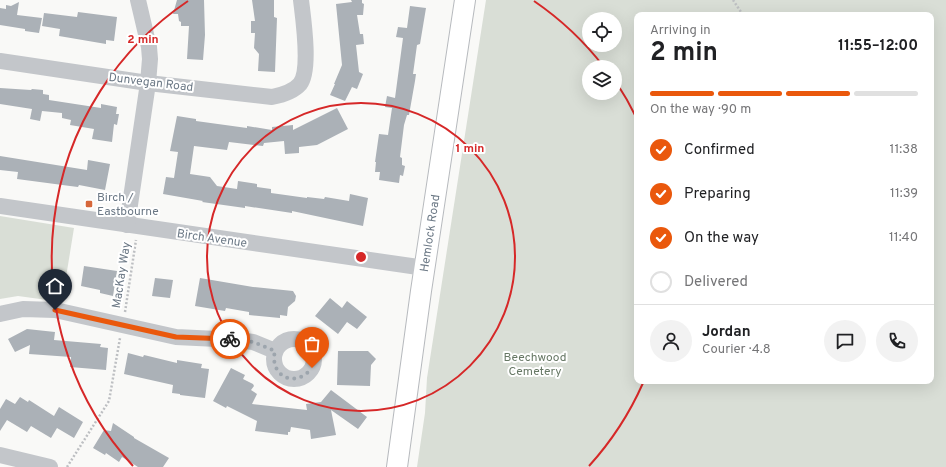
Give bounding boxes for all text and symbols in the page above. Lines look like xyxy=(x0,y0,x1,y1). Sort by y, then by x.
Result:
map controls xyxy=(582,12,622,100)
button: locate xyxy=(582,12,622,52)
text: Arriving in xyxy=(650,23,711,39)
text: 2 min xyxy=(127,32,159,48)
text: 2 min xyxy=(650,37,718,70)
text: 11:55–12:00 xyxy=(838,37,918,56)
button: layers xyxy=(582,60,622,100)
street label: Dunvegan Road xyxy=(108,70,194,96)
text: On the way · 90 m xyxy=(650,102,751,118)
icon: check xyxy=(650,139,672,161)
text: 1 min xyxy=(456,141,484,157)
text: Confirmed xyxy=(684,141,755,160)
text: 11:38 xyxy=(890,142,918,158)
icon: check xyxy=(650,183,672,205)
text: Preparing xyxy=(684,185,751,204)
text: 11:39 xyxy=(890,186,918,202)
place label: Birch / Eastbourne xyxy=(97,190,159,220)
street label: Hemlock Road xyxy=(417,194,444,273)
marker: Birch / Eastbourne xyxy=(84,199,94,209)
street label: Birch Avenue xyxy=(176,226,248,252)
icon: check xyxy=(650,227,672,249)
text: On the way xyxy=(684,229,759,248)
text: 11:40 xyxy=(889,230,918,246)
street label: MacKay Way xyxy=(109,241,135,310)
centre of rings xyxy=(354,250,368,264)
pin xyxy=(38,269,72,310)
text: Delivered xyxy=(684,273,748,292)
icon: home xyxy=(44,275,66,297)
courier xyxy=(210,319,250,359)
button: person xyxy=(650,320,692,362)
button: chat xyxy=(824,320,866,362)
button: phone xyxy=(876,320,918,362)
text: Jordan xyxy=(702,323,751,342)
pin xyxy=(295,327,329,368)
icon: bike xyxy=(219,328,241,350)
icon: bag xyxy=(301,333,323,355)
text: Courier · 4.8 xyxy=(702,342,771,358)
park label: Beechwood Cemetery xyxy=(504,350,566,380)

